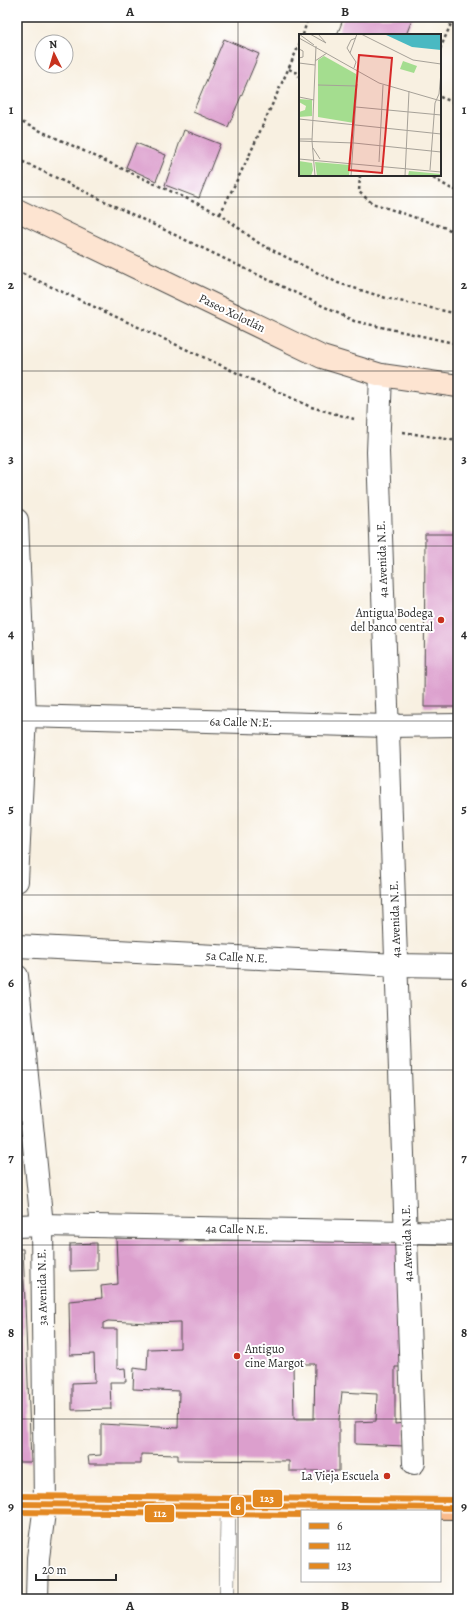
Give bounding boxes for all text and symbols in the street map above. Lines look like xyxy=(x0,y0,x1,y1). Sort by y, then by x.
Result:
text: A xyxy=(125,3,135,20)
text: B xyxy=(341,3,349,20)
north arrow xyxy=(34,34,74,74)
inset map xyxy=(299,34,441,176)
text: N xyxy=(49,37,58,52)
text: 1 xyxy=(9,101,14,118)
text: 1 xyxy=(462,101,467,118)
text: 2 xyxy=(8,276,15,293)
text: 2 xyxy=(461,276,468,293)
street label: Paseo Xolotlán xyxy=(196,290,268,336)
text: 3 xyxy=(8,450,14,467)
text: 3 xyxy=(461,450,467,467)
street label: 4a Avenida N.E. xyxy=(373,520,391,598)
place label: Antigua Bodega del banco central xyxy=(351,605,433,635)
marker: Antigua Bodega del banco central xyxy=(436,615,446,625)
text: 4 xyxy=(8,625,14,642)
text: 4 xyxy=(461,625,467,642)
street label: 6a Calle N.E. xyxy=(209,713,273,731)
text: 5 xyxy=(8,800,14,817)
text: 5 xyxy=(461,800,467,817)
street label: 4a Avenida N.E. xyxy=(386,880,404,958)
street label: 5a Calle N.E. xyxy=(205,947,269,967)
text: 6 xyxy=(8,974,14,991)
text: 6 xyxy=(461,974,467,991)
text: 7 xyxy=(8,1149,14,1166)
text: 7 xyxy=(461,1149,467,1166)
street label: 4a Avenida N.E. xyxy=(398,1204,416,1282)
street label: 4a Calle N.E. xyxy=(205,1220,269,1238)
street label: 3a Avenida N.E. xyxy=(33,1248,51,1326)
text: 8 xyxy=(8,1324,14,1341)
text: 8 xyxy=(461,1324,467,1341)
place label: Antiguo cine Margot xyxy=(244,1341,304,1371)
marker: Antiguo cine Margot xyxy=(232,1351,242,1361)
place label: La Vieja Escuela xyxy=(301,1468,379,1484)
marker: La Vieja Escuela xyxy=(382,1471,392,1481)
line badge: 123 xyxy=(252,1489,283,1508)
text: 123 xyxy=(260,1491,274,1506)
line badge: 6 xyxy=(230,1496,245,1516)
text: 9 xyxy=(8,1498,14,1515)
text: 9 xyxy=(461,1498,467,1515)
text: 6 xyxy=(235,1499,241,1514)
line badge: 112 xyxy=(144,1504,175,1523)
text: 112 xyxy=(153,1506,167,1521)
legend xyxy=(301,1510,441,1582)
text: 6 xyxy=(337,1518,343,1534)
text: 112 xyxy=(337,1538,351,1554)
scale bar xyxy=(36,1556,116,1582)
text: 123 xyxy=(337,1558,352,1574)
text: 20 m xyxy=(42,1562,66,1578)
text: A xyxy=(125,1597,135,1614)
text: B xyxy=(341,1597,349,1614)

